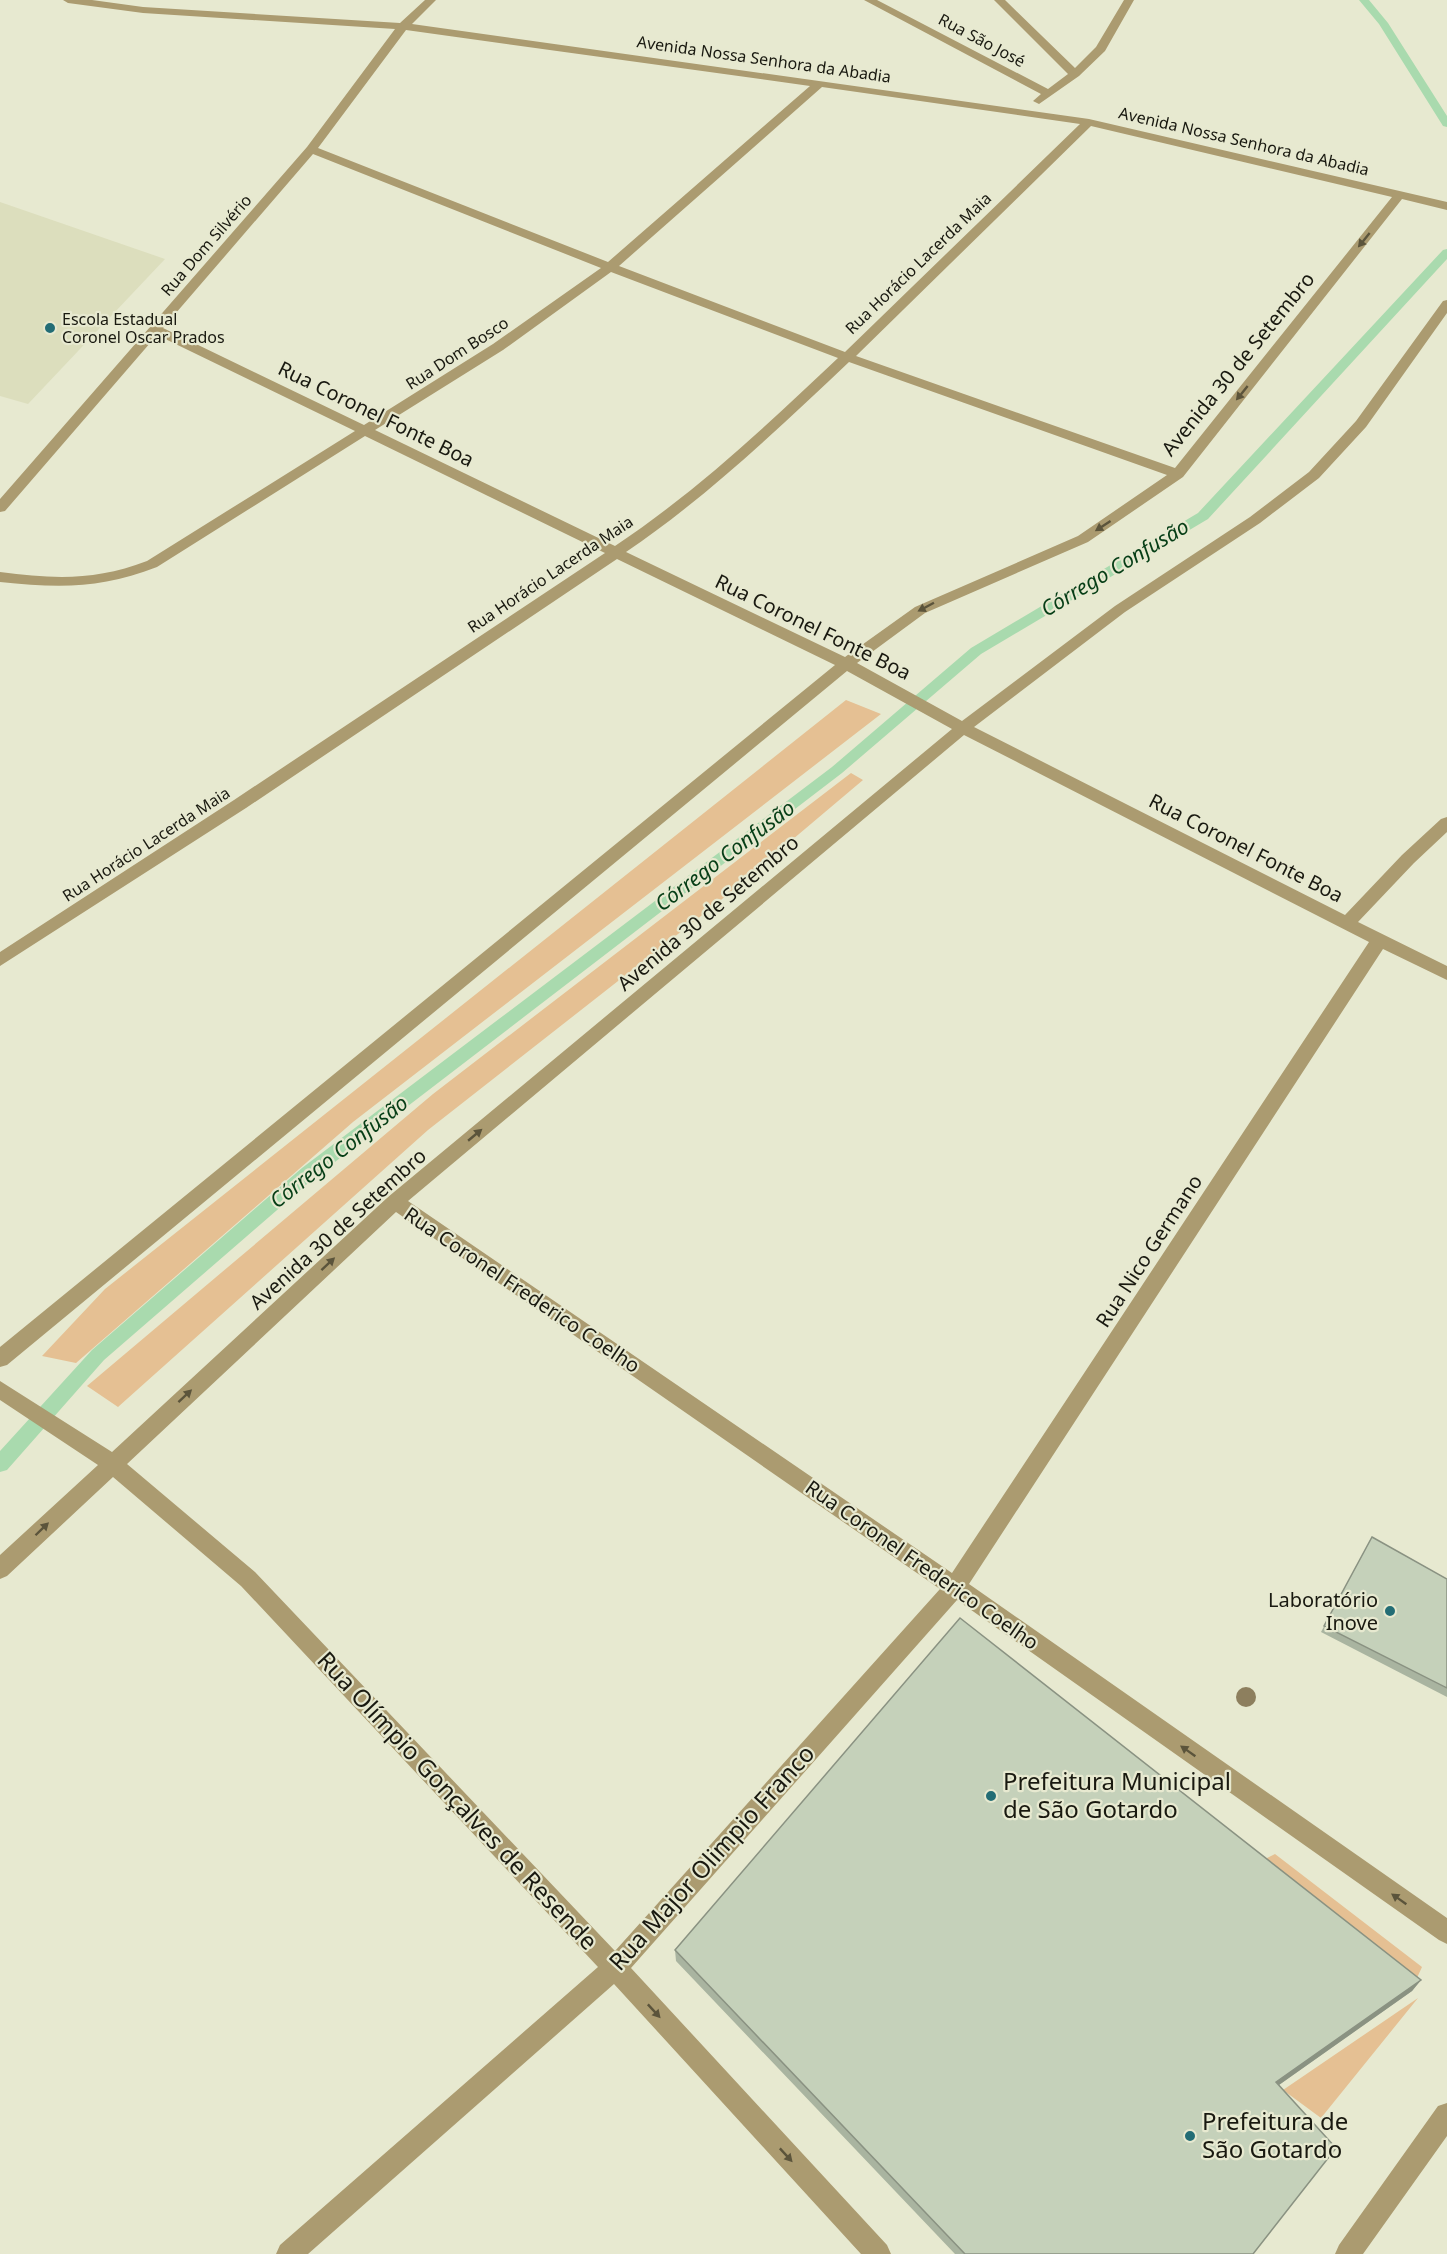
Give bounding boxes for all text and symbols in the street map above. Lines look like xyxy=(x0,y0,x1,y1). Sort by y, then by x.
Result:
street label: Rua São José xyxy=(935,8,1029,72)
street label: Avenida Nossa Senhora da Abadia xyxy=(636,30,892,88)
street label: Avenida Nossa Senhora da Abadia xyxy=(1117,101,1371,181)
street label: Rua Horácio Lacerda Maia xyxy=(840,187,996,339)
street label: Rua Dom Silvério xyxy=(156,189,256,301)
one-way arrow xyxy=(1357,232,1370,248)
street label: Avenida 30 de Setembro xyxy=(1155,266,1320,461)
place label: Escola Estadual Coronel Oscar Prados xyxy=(62,308,225,348)
street label: Rua Dom Bosco xyxy=(401,311,513,395)
marker: Escola Estadual Coronel Oscar Prados xyxy=(43,321,57,335)
street label: Rua Coronel Fonte Boa xyxy=(274,354,479,473)
one-way arrow xyxy=(1237,385,1249,400)
street label: Rua Horácio Lacerda Maia xyxy=(463,510,637,638)
water label: Córrego Confusão xyxy=(1035,512,1194,622)
one-way arrow xyxy=(1095,520,1111,531)
street label: Rua Coronel Fonte Boa xyxy=(711,567,916,686)
one-way arrow xyxy=(917,602,934,612)
street label: Rua Horácio Lacerda Maia xyxy=(58,782,234,906)
street label: Rua Coronel Fonte Boa xyxy=(1144,787,1348,908)
water label: Córrego Confusão xyxy=(649,793,800,917)
street label: Avenida 30 de Setembro xyxy=(611,829,804,997)
water label: Córrego Confusão xyxy=(263,1088,413,1214)
one-way arrow xyxy=(467,1129,483,1142)
street label: Avenida 30 de Setembro xyxy=(244,1142,432,1315)
street label: Rua Nico Germano xyxy=(1089,1169,1208,1332)
street label: Rua Coronel Frederico Coelho xyxy=(399,1200,645,1379)
one-way arrow xyxy=(321,1257,336,1271)
one-way arrow xyxy=(178,1389,192,1403)
street label: Rua Coronel Frederico Coelho xyxy=(800,1474,1044,1656)
one-way arrow xyxy=(35,1522,49,1536)
place label: Laboratório Inove xyxy=(1268,1586,1378,1636)
marker: Laboratório Inove xyxy=(1383,1604,1397,1618)
street label: Rua Olímpio Gonçalves de Resende xyxy=(311,1643,606,1957)
street label: Rua Major Olimpio Franco xyxy=(601,1737,821,1977)
one-way arrow xyxy=(1180,1746,1196,1757)
place label: Prefeitura Municipal de São Gotardo xyxy=(1003,1764,1231,1825)
marker: Prefeitura Municipal de São Gotardo xyxy=(984,1789,998,1803)
one-way arrow xyxy=(1392,1893,1408,1905)
one-way arrow xyxy=(647,2004,661,2018)
place label: Prefeitura de São Gotardo xyxy=(1202,2104,1348,2165)
marker: Prefeitura de São Gotardo xyxy=(1183,2129,1197,2143)
one-way arrow xyxy=(779,2147,793,2161)

